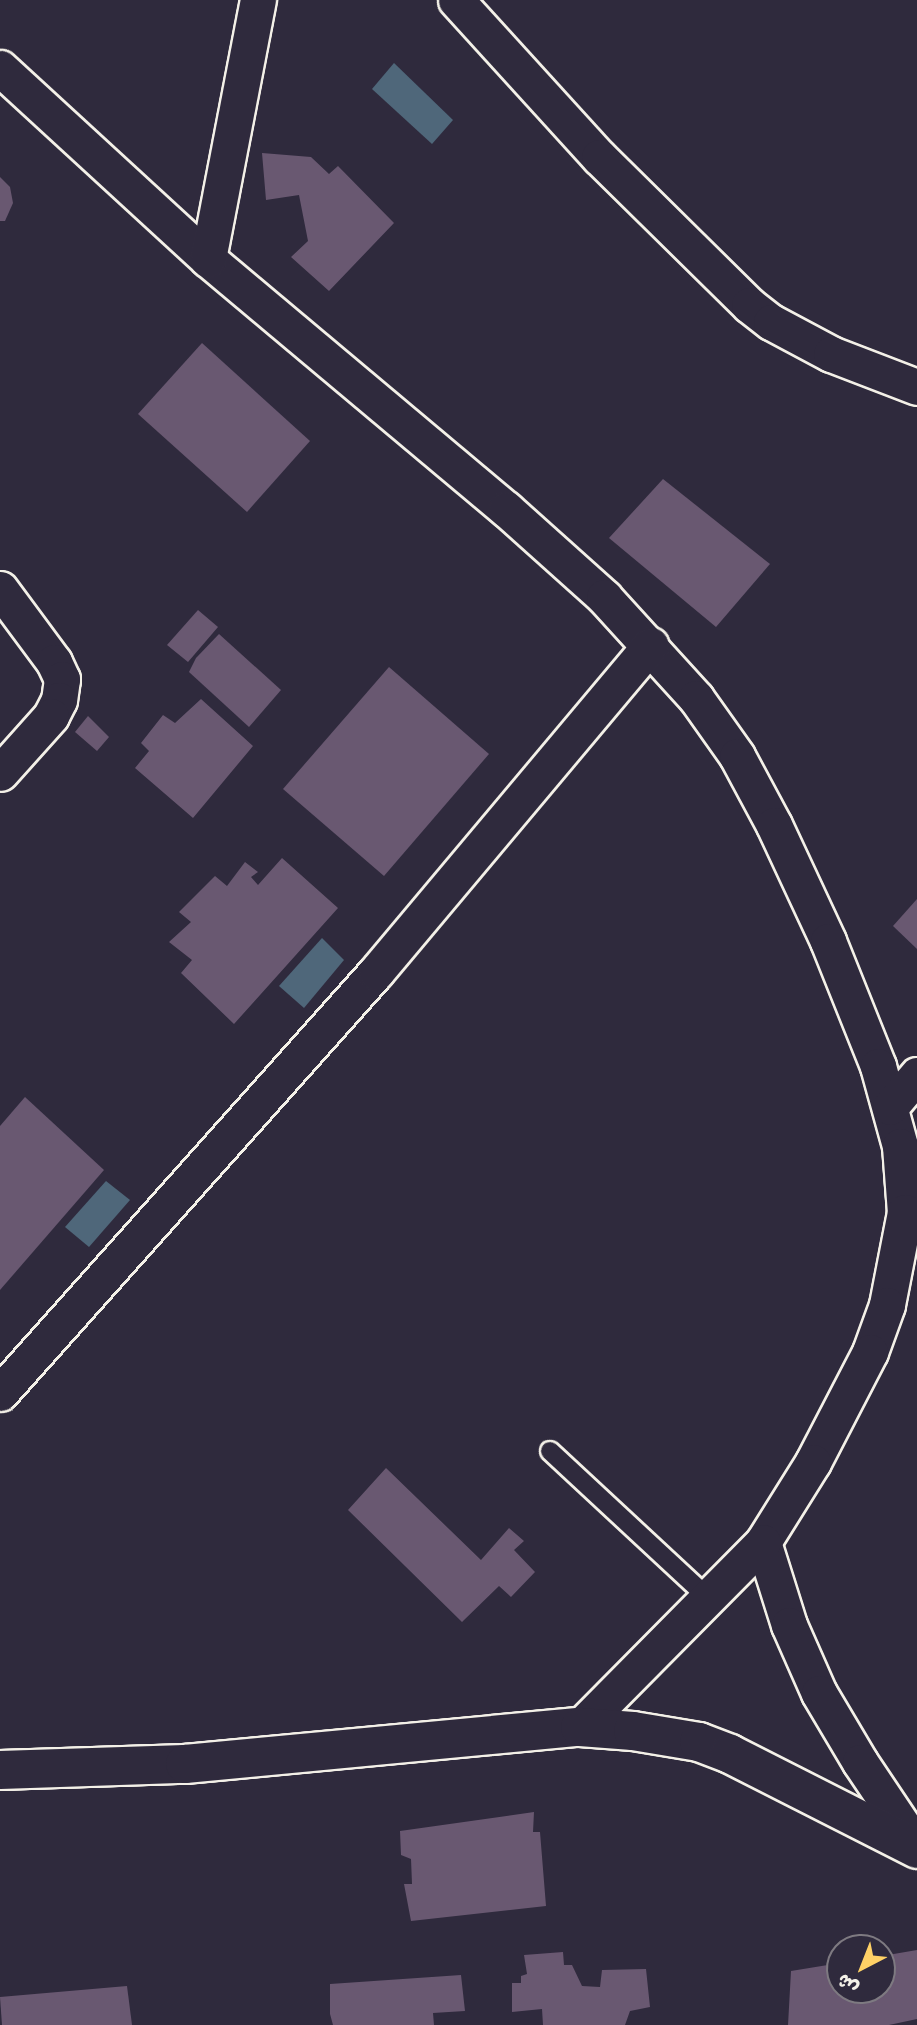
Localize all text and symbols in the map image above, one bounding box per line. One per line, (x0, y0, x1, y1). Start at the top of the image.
north arrow (826, 1934, 896, 2004)
text: ش (832, 1968, 863, 1999)

